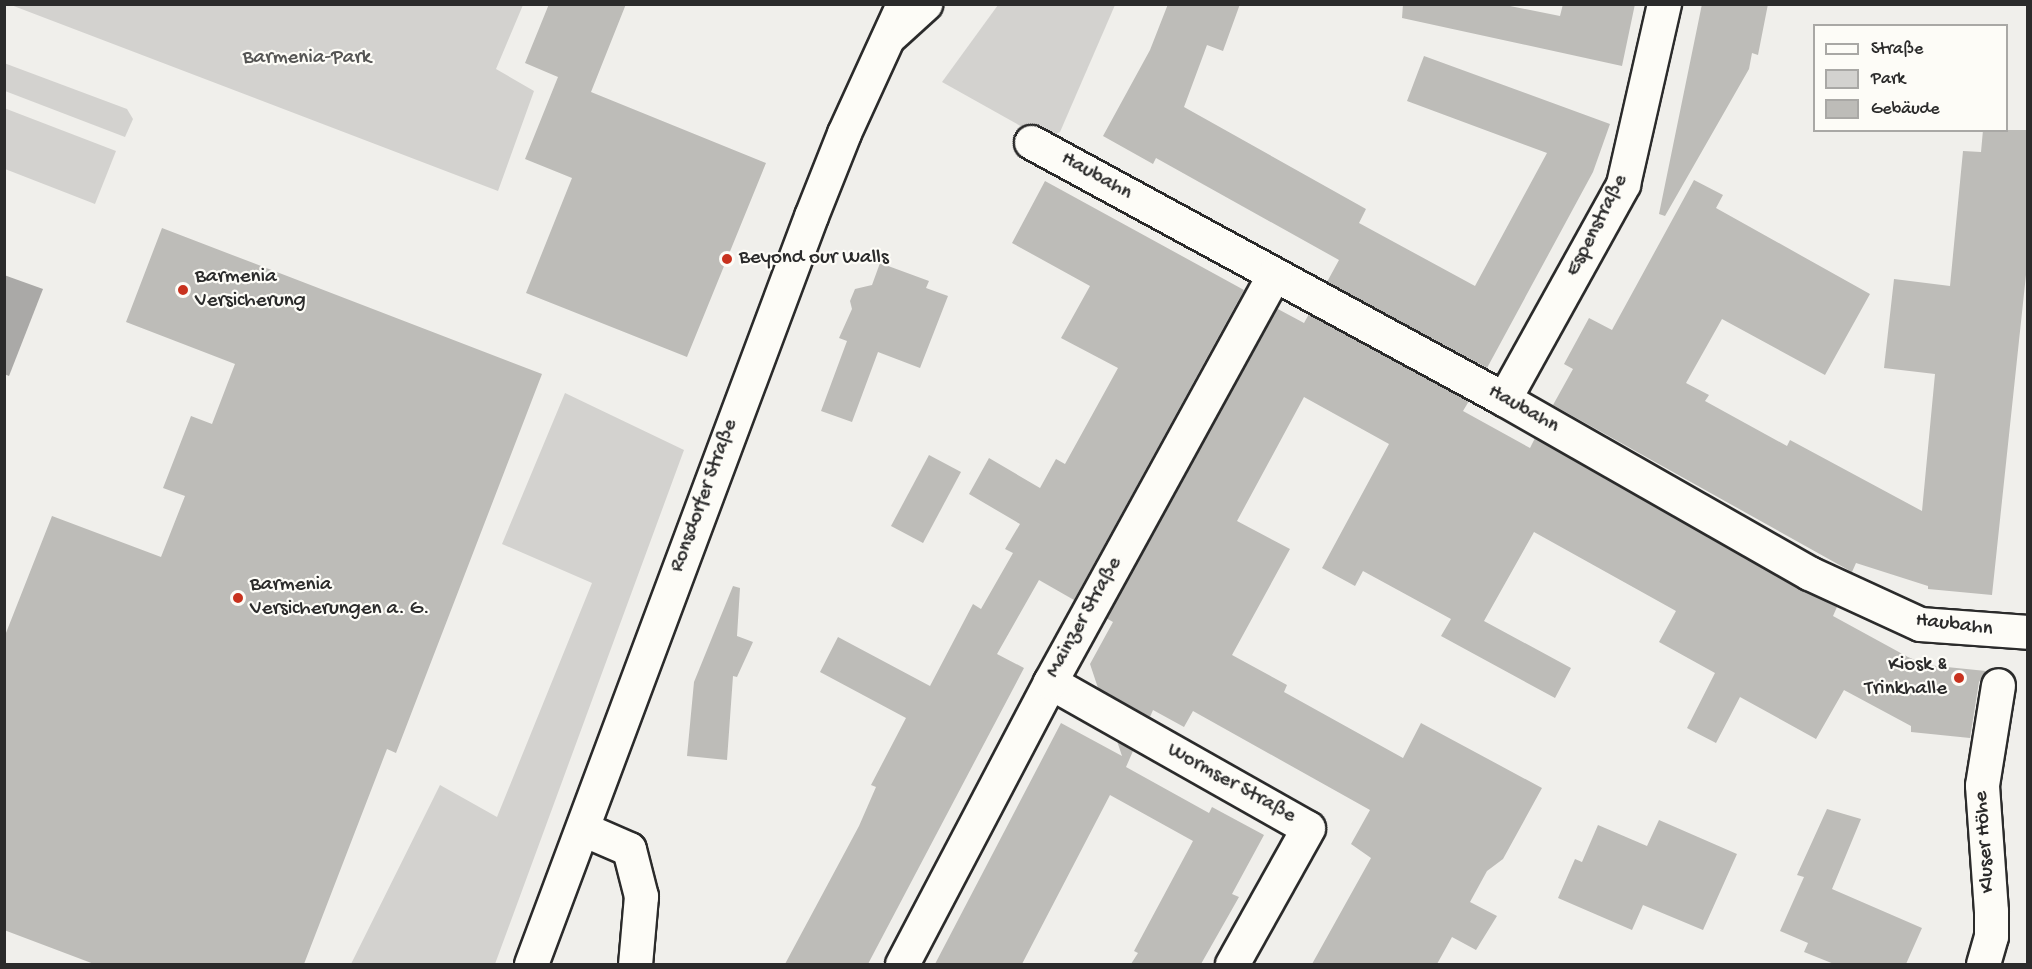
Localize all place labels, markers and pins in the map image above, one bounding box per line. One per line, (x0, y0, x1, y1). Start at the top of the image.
place label: Beyond our Walls (739, 246, 889, 272)
marker: Beyond our Walls (720, 252, 734, 266)
place label: Barmenia Versicherung (195, 265, 306, 315)
marker: Barmenia Versicherung (176, 283, 190, 297)
place label: Barmenia Versicherungen a. G. (250, 573, 430, 623)
marker: Barmenia Versicherungen a. G. (231, 591, 245, 605)
place label: Kiosk & Trinkhalle (1865, 653, 1947, 703)
marker: Kiosk & Trinkhalle (1952, 671, 1966, 685)

